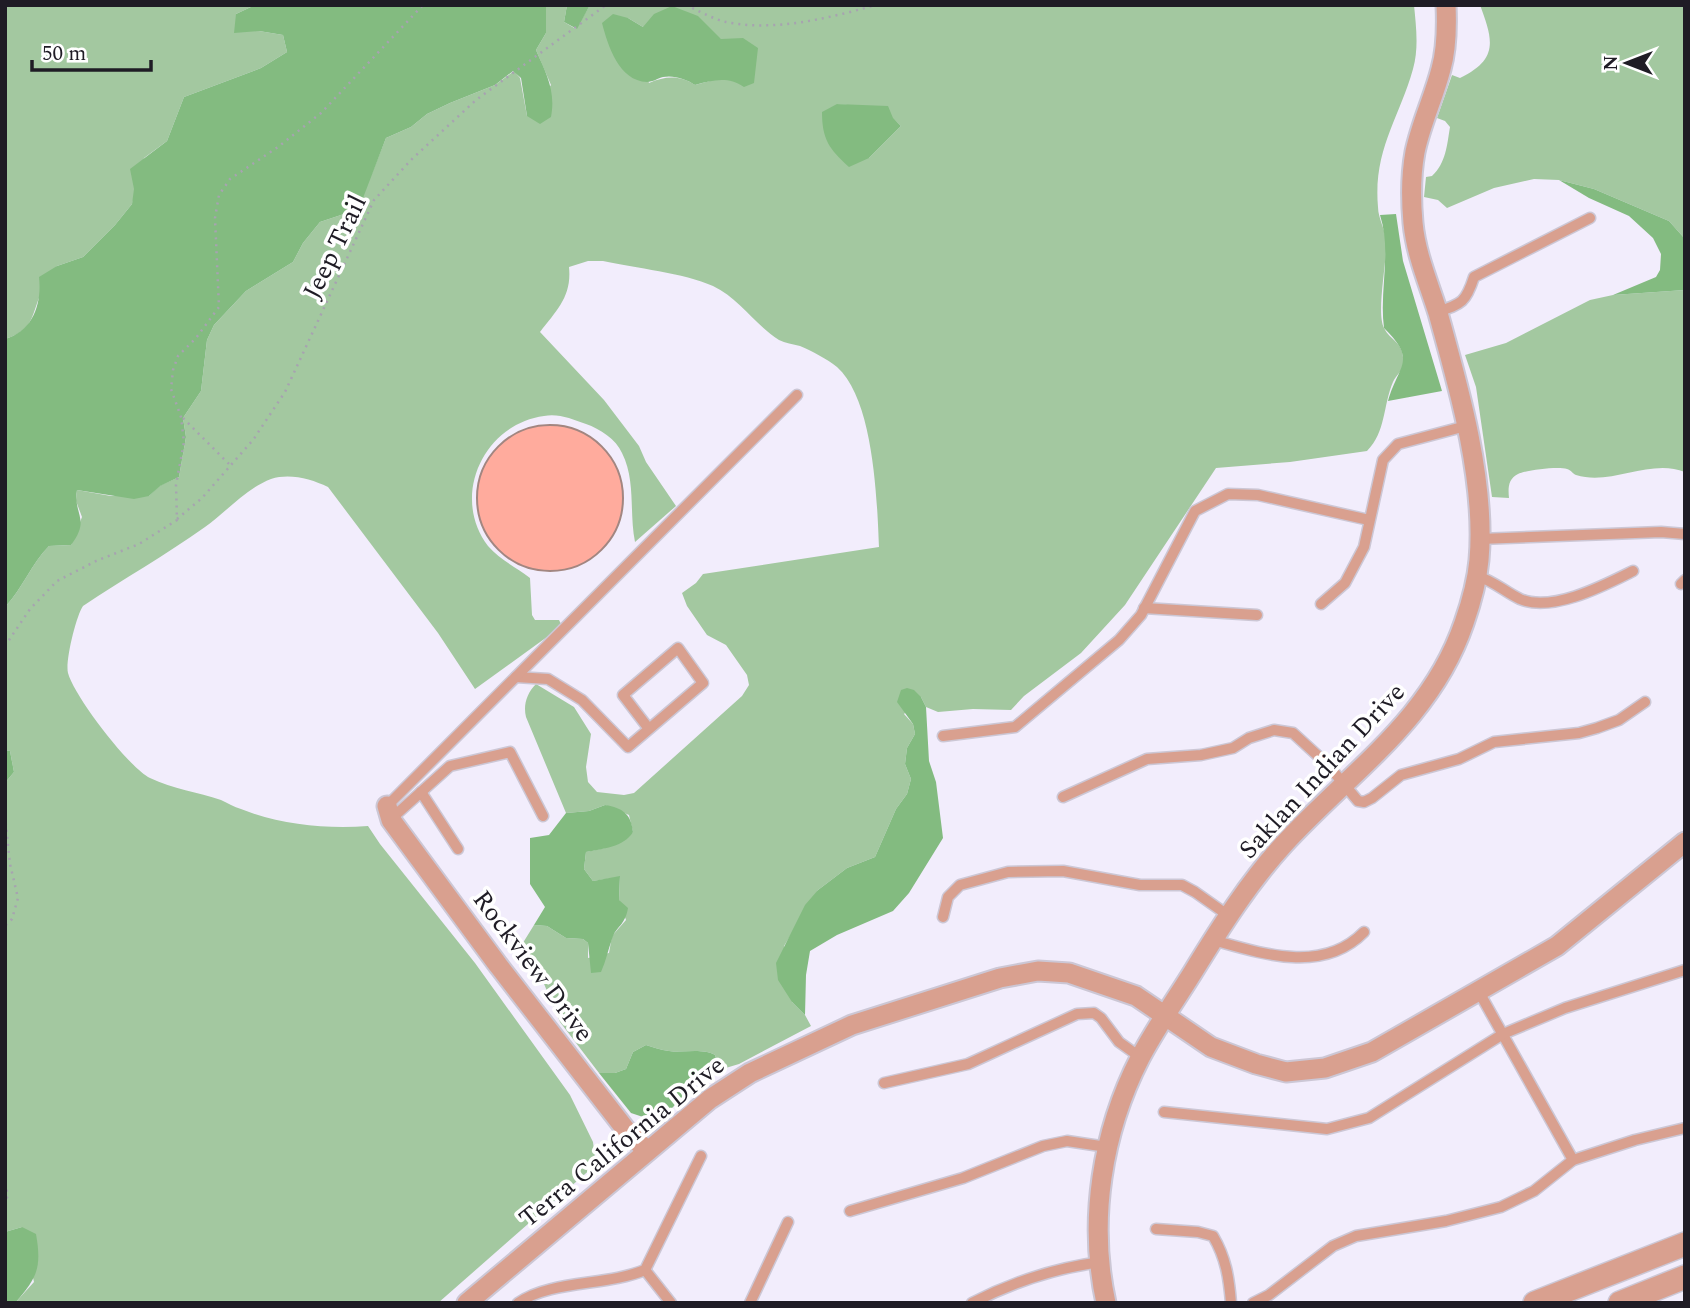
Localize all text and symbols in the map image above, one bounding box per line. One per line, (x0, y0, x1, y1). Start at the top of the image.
scale bar (32, 28, 150, 72)
north arrow (1592, 28, 1662, 98)
text: 50 m (42, 38, 86, 70)
text: N (1597, 55, 1626, 71)
street label: Jeep Trail (293, 188, 377, 306)
street label: Saklan Indian Drive (1229, 674, 1415, 868)
street label: Rockview Drive (462, 882, 604, 1050)
street label: Terra California Drive (510, 1046, 734, 1238)

